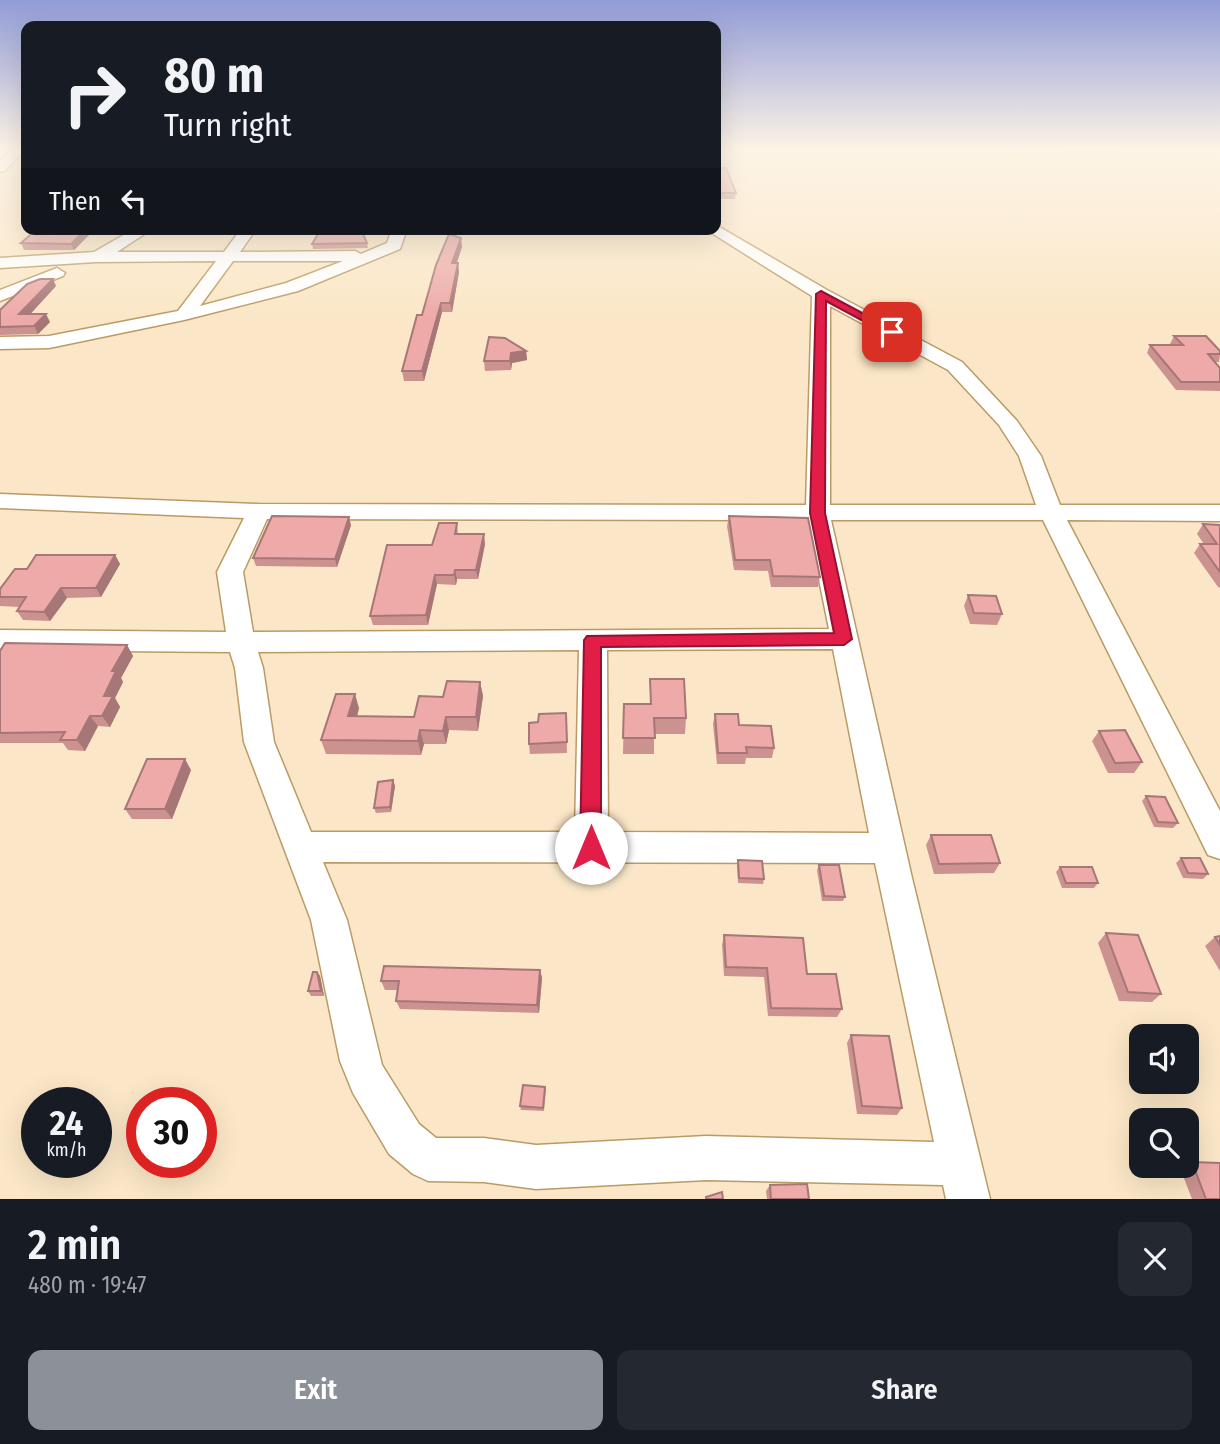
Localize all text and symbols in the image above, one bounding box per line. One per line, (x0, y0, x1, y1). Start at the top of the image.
text: 80 m (164, 46, 264, 105)
icon: right (49, 49, 140, 140)
text: Turn right (164, 106, 291, 144)
icon: left (115, 182, 153, 220)
text: Then (49, 186, 101, 217)
pin (862, 302, 922, 362)
icon: arrive (873, 313, 911, 351)
position arrow (554, 811, 628, 885)
map controls (1129, 1024, 1199, 1178)
button: sound (1129, 1024, 1199, 1094)
speed limit sign: 30 (126, 1087, 217, 1178)
text: 24 (50, 1102, 83, 1144)
button: search (1129, 1108, 1199, 1178)
text: km/h (46, 1139, 87, 1161)
text: 2 min (28, 1220, 121, 1270)
button: close (1118, 1222, 1192, 1296)
text: 480 m · 19:47 (28, 1271, 146, 1299)
button: Exit (28, 1350, 603, 1430)
button: Share (617, 1350, 1192, 1430)

